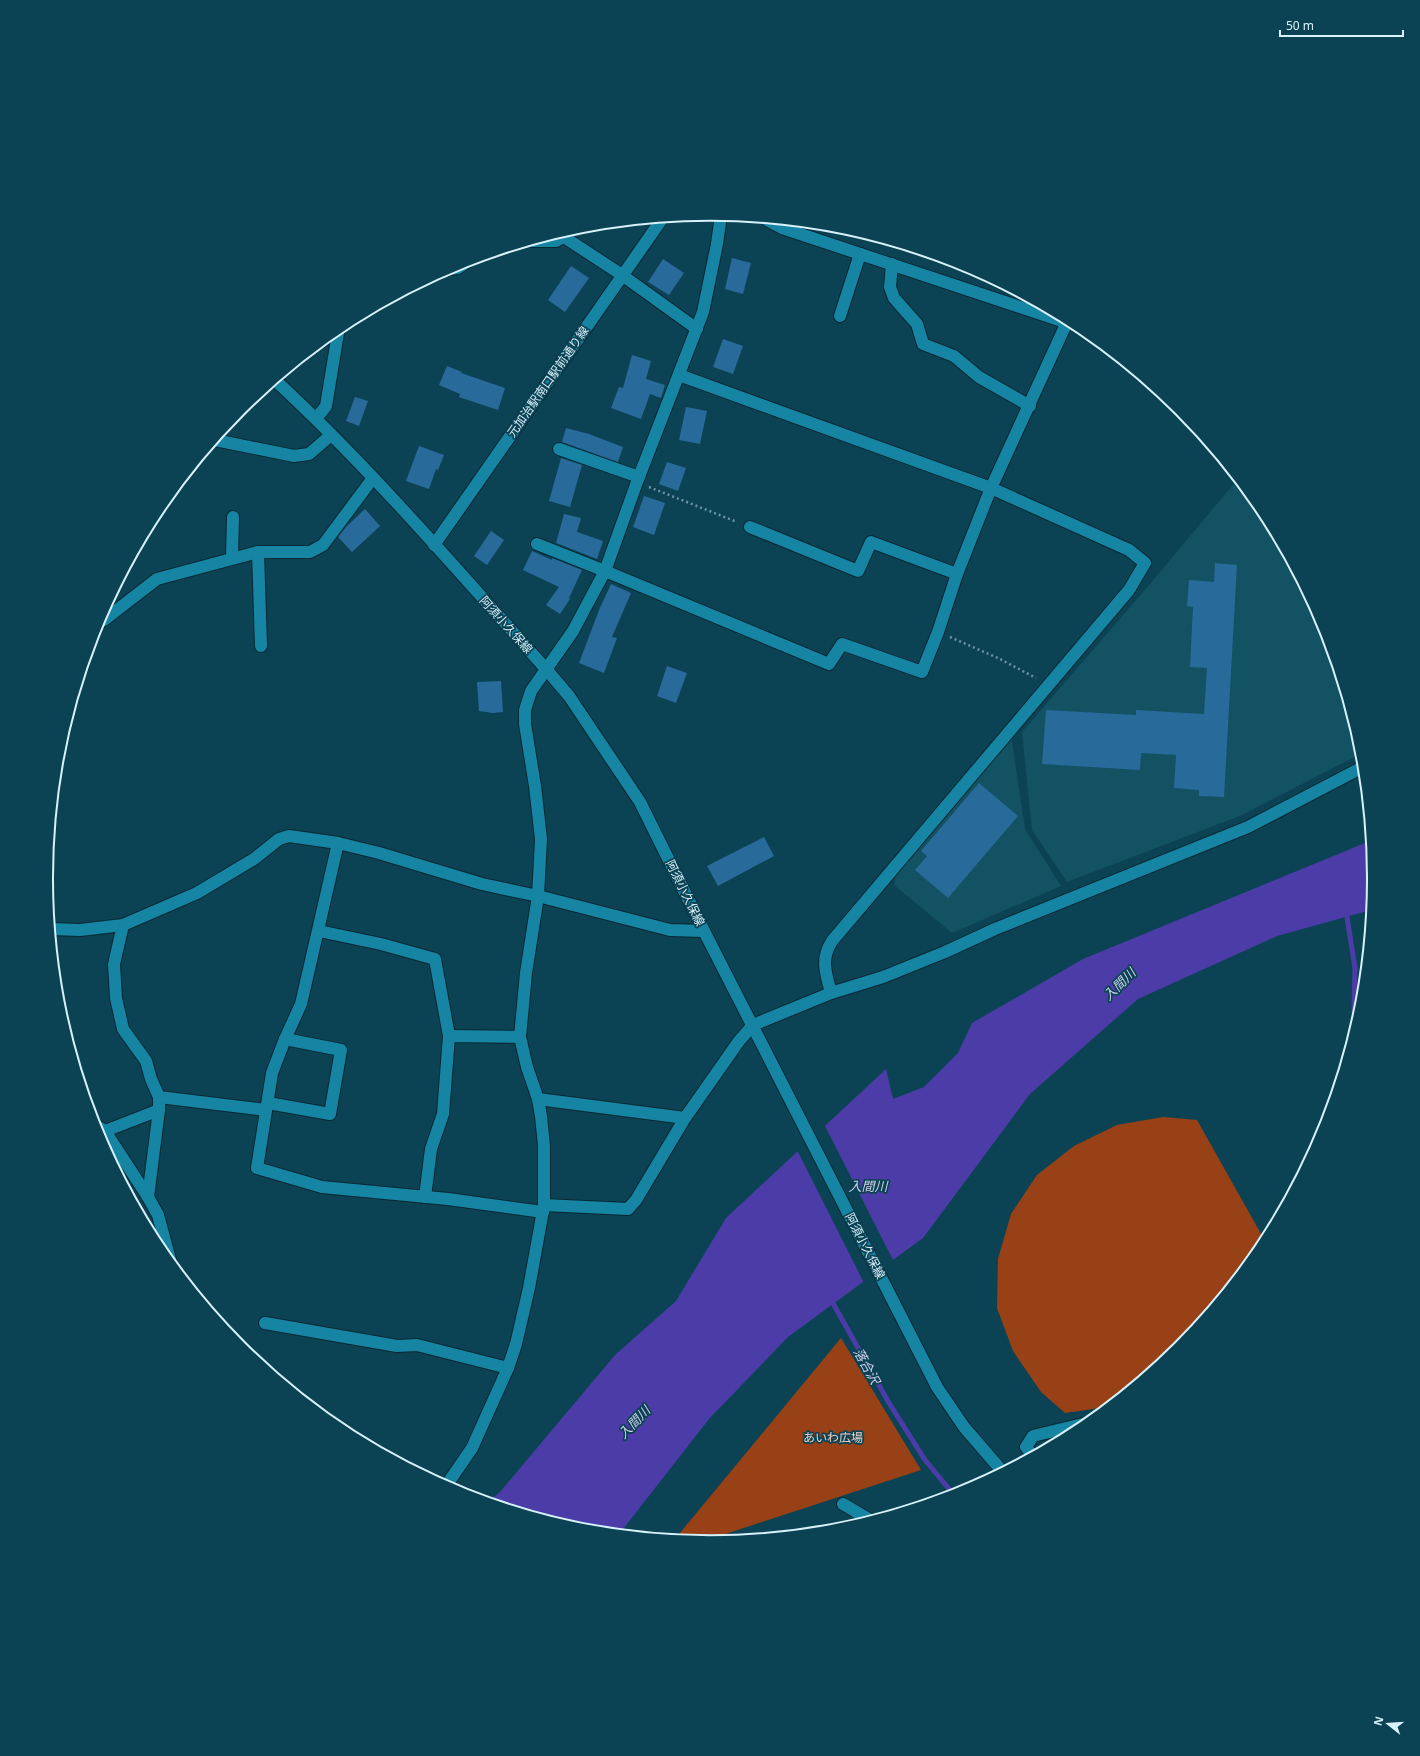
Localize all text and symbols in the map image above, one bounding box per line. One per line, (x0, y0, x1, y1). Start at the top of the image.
scale bar (1280, 12, 1403, 38)
text: 50 m (1286, 17, 1314, 34)
street label: 元加治駅南口駅前通り線 (503, 323, 592, 441)
street label: 阿須小久保線 (476, 592, 537, 657)
street label: 阿須小久保線 (662, 857, 709, 929)
water label: 入間川 (1099, 962, 1141, 1004)
water label: 入間川 (848, 1177, 889, 1195)
street label: 阿須小久保線 (842, 1210, 889, 1282)
water label: 落合沢 (850, 1345, 885, 1389)
water label: 入間川 (614, 1400, 655, 1442)
park label: あいわ広場 (803, 1429, 863, 1446)
north arrow (1368, 1704, 1408, 1744)
text: N (1369, 1714, 1386, 1727)

